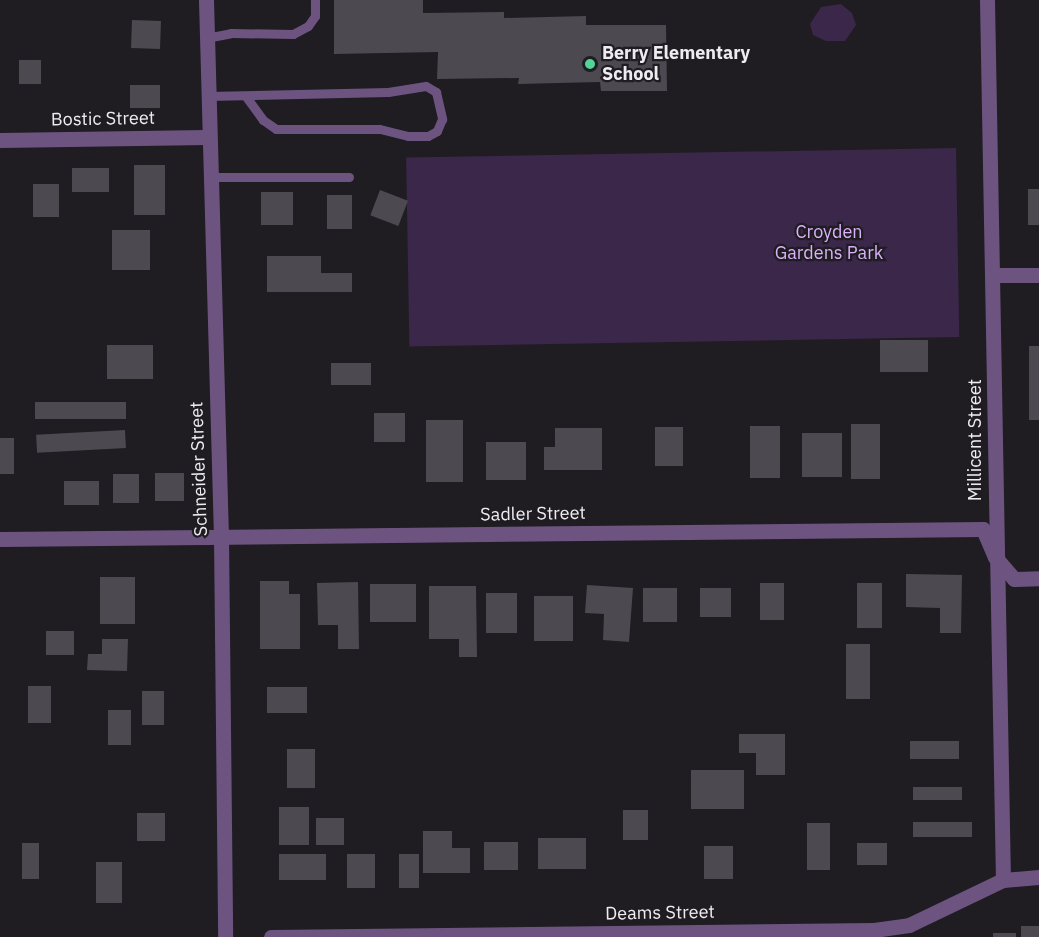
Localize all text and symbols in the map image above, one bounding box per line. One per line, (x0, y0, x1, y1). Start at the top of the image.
place label: Berry Elementary School (602, 43, 750, 86)
marker: Berry Elementary School (583, 57, 597, 71)
street label: Bostic Street (51, 107, 155, 131)
park label: Croyden Gardens Park (775, 222, 883, 264)
street label: Millicent Street (964, 379, 986, 501)
street label: Schneider Street (186, 401, 212, 537)
street label: Sadler Street (480, 502, 586, 526)
street label: Deams Street (605, 901, 715, 925)

